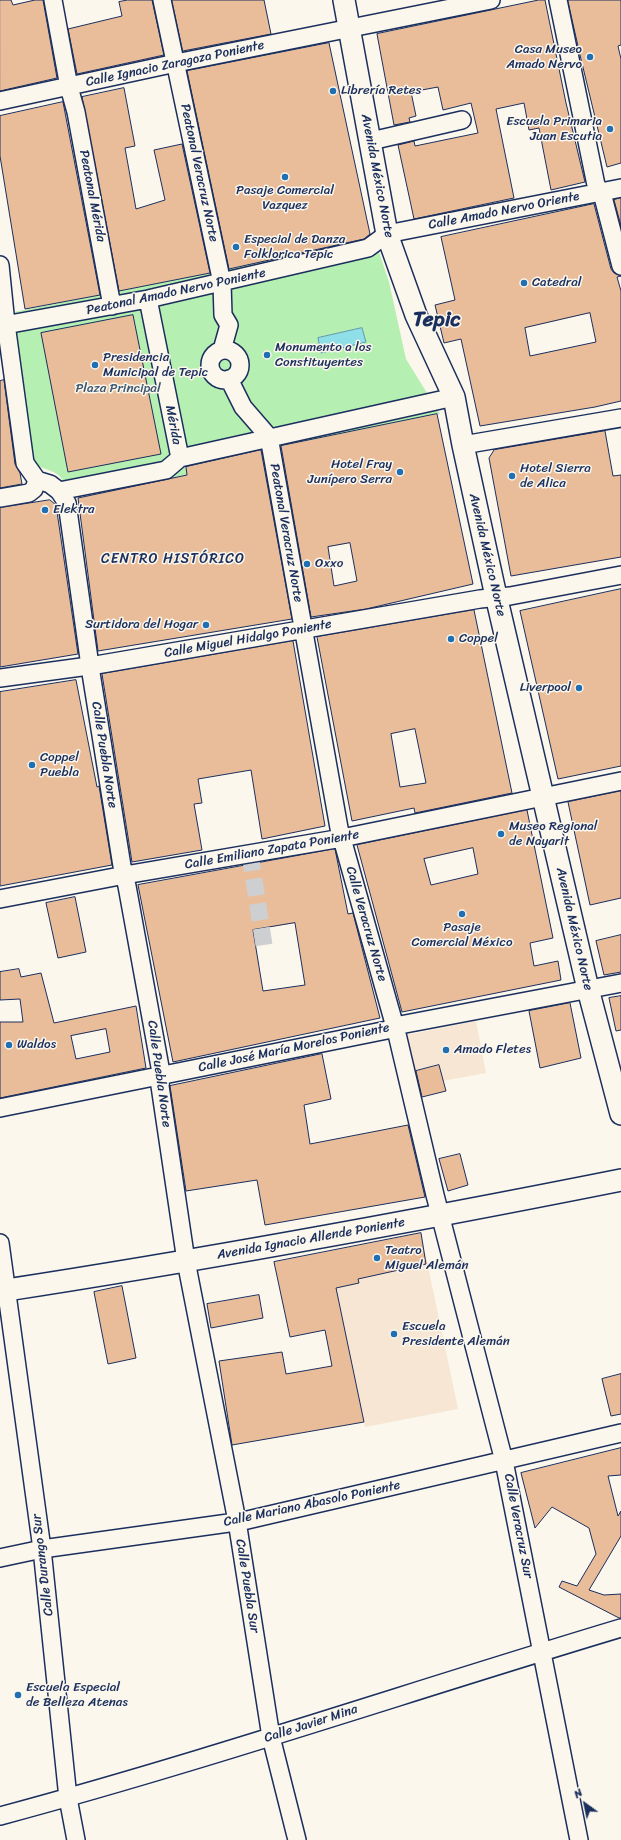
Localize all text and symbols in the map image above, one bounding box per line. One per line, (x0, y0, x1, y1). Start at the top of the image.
street label: Calle Ignacio Zaragoza Poniente (84, 37, 266, 91)
place label: Casa Museo Amado Nervo (506, 42, 582, 73)
marker: Casa Museo Amado Nervo (585, 52, 595, 62)
place label: Librería Retes (341, 83, 421, 99)
marker: Librería Retes (328, 86, 338, 96)
street label: Peatonal Veracruz Norte (177, 103, 221, 243)
street label: Avenida México Norte (357, 113, 397, 239)
place label: Escuela Primaria Juan Escutia (506, 114, 602, 145)
marker: Escuela Primaria Juan Escutia (605, 124, 615, 134)
street label: Peatonal Mérida (75, 149, 109, 243)
marker: Pasaje Comercial Vazquez (280, 172, 290, 182)
place label: Pasaje Comercial Vazquez (236, 183, 334, 214)
street label: Calle Amado Nervo Oriente (427, 189, 581, 233)
place label: Especial de Danza Folklorica Tepic (244, 232, 345, 263)
marker: Especial de Danza Folklorica Tepic (231, 242, 241, 252)
street label: Peatonal Amado Nervo Poniente (85, 265, 267, 319)
place label: Catedral (532, 275, 581, 291)
marker: Catedral (519, 278, 529, 288)
district label: Tepic (413, 308, 461, 334)
place label: Monumento a los Constituyentes (275, 340, 371, 371)
place label: Presidencia Municipal de Tepic (103, 350, 208, 381)
marker: Monumento a los Constituyentes (262, 350, 272, 360)
marker: Presidencia Municipal de Tepic (90, 360, 100, 370)
park label: Plaza Principal (75, 381, 161, 397)
street label: Mérida (162, 404, 184, 446)
place label: Hotel Fray Junípero Serra (308, 457, 392, 488)
place label: Hotel Sierra de Alica (520, 461, 591, 492)
street label: Peatonal Veracruz Norte (266, 462, 306, 604)
marker: Hotel Fray Junípero Serra (395, 467, 405, 477)
marker: Hotel Sierra de Alica (507, 471, 517, 481)
street label: Avenida México Norte (465, 492, 509, 618)
place label: Elektra (53, 502, 95, 518)
marker: Elektra (40, 505, 50, 515)
district label: CENTRO HISTÓRICO (102, 551, 244, 567)
place label: Oxxo (315, 556, 343, 572)
marker: Oxxo (302, 559, 312, 569)
place label: Surtidora del Hogar (85, 617, 198, 633)
street label: Calle Miguel Hidalgo Poniente (163, 617, 333, 661)
marker: Surtidora del Hogar (201, 620, 211, 630)
place label: Coppel (459, 631, 498, 647)
marker: Coppel (446, 634, 456, 644)
place label: Liverpool (520, 680, 571, 696)
marker: Liverpool (574, 683, 584, 693)
street label: Calle Puebla Norte (88, 701, 120, 809)
place label: Coppel Puebla (40, 750, 79, 781)
marker: Coppel Puebla (27, 760, 37, 770)
place label: Museo Regional de Nayarit (509, 819, 597, 850)
street label: Calle Emiliano Zapata Poniente (184, 827, 360, 873)
marker: Museo Regional de Nayarit (496, 829, 506, 839)
street label: Calle Veracruz Norte (342, 865, 390, 983)
street label: Avenida México Norte (552, 866, 596, 992)
marker: Pasaje Comercial México (457, 909, 467, 919)
place label: Pasaje Comercial México (411, 920, 513, 951)
street label: Calle Puebla Norte (144, 1020, 174, 1128)
street label: Calle José María Morelos Poniente (197, 1020, 391, 1076)
place label: Waldos (17, 1037, 56, 1053)
marker: Waldos (4, 1040, 14, 1050)
place label: Amado Fletes (454, 1042, 531, 1058)
marker: Amado Fletes (441, 1045, 451, 1055)
street label: Avenida Ignacio Allende Poniente (216, 1215, 406, 1263)
place label: Teatro Miguel Alemán (385, 1243, 469, 1274)
marker: Teatro Miguel Alemán (372, 1253, 382, 1263)
place label: Escuela Presidente Alemán (402, 1319, 510, 1350)
marker: Escuela Presidente Alemán (389, 1329, 399, 1339)
street label: Calle Veracruz Sur (500, 1472, 536, 1580)
street label: Calle Mariano Abasolo Poniente (222, 1478, 402, 1530)
street label: Calle Durango Sur (29, 1513, 57, 1617)
street label: Calle Puebla Sur (232, 1538, 262, 1634)
place label: Escuela Especial de Belleza Atenas (26, 1680, 128, 1711)
marker: Escuela Especial de Belleza Atenas (13, 1690, 23, 1700)
street label: Calle Javier Mina (262, 1702, 360, 1746)
text: N (570, 1783, 587, 1804)
north arrow (565, 1784, 605, 1824)

